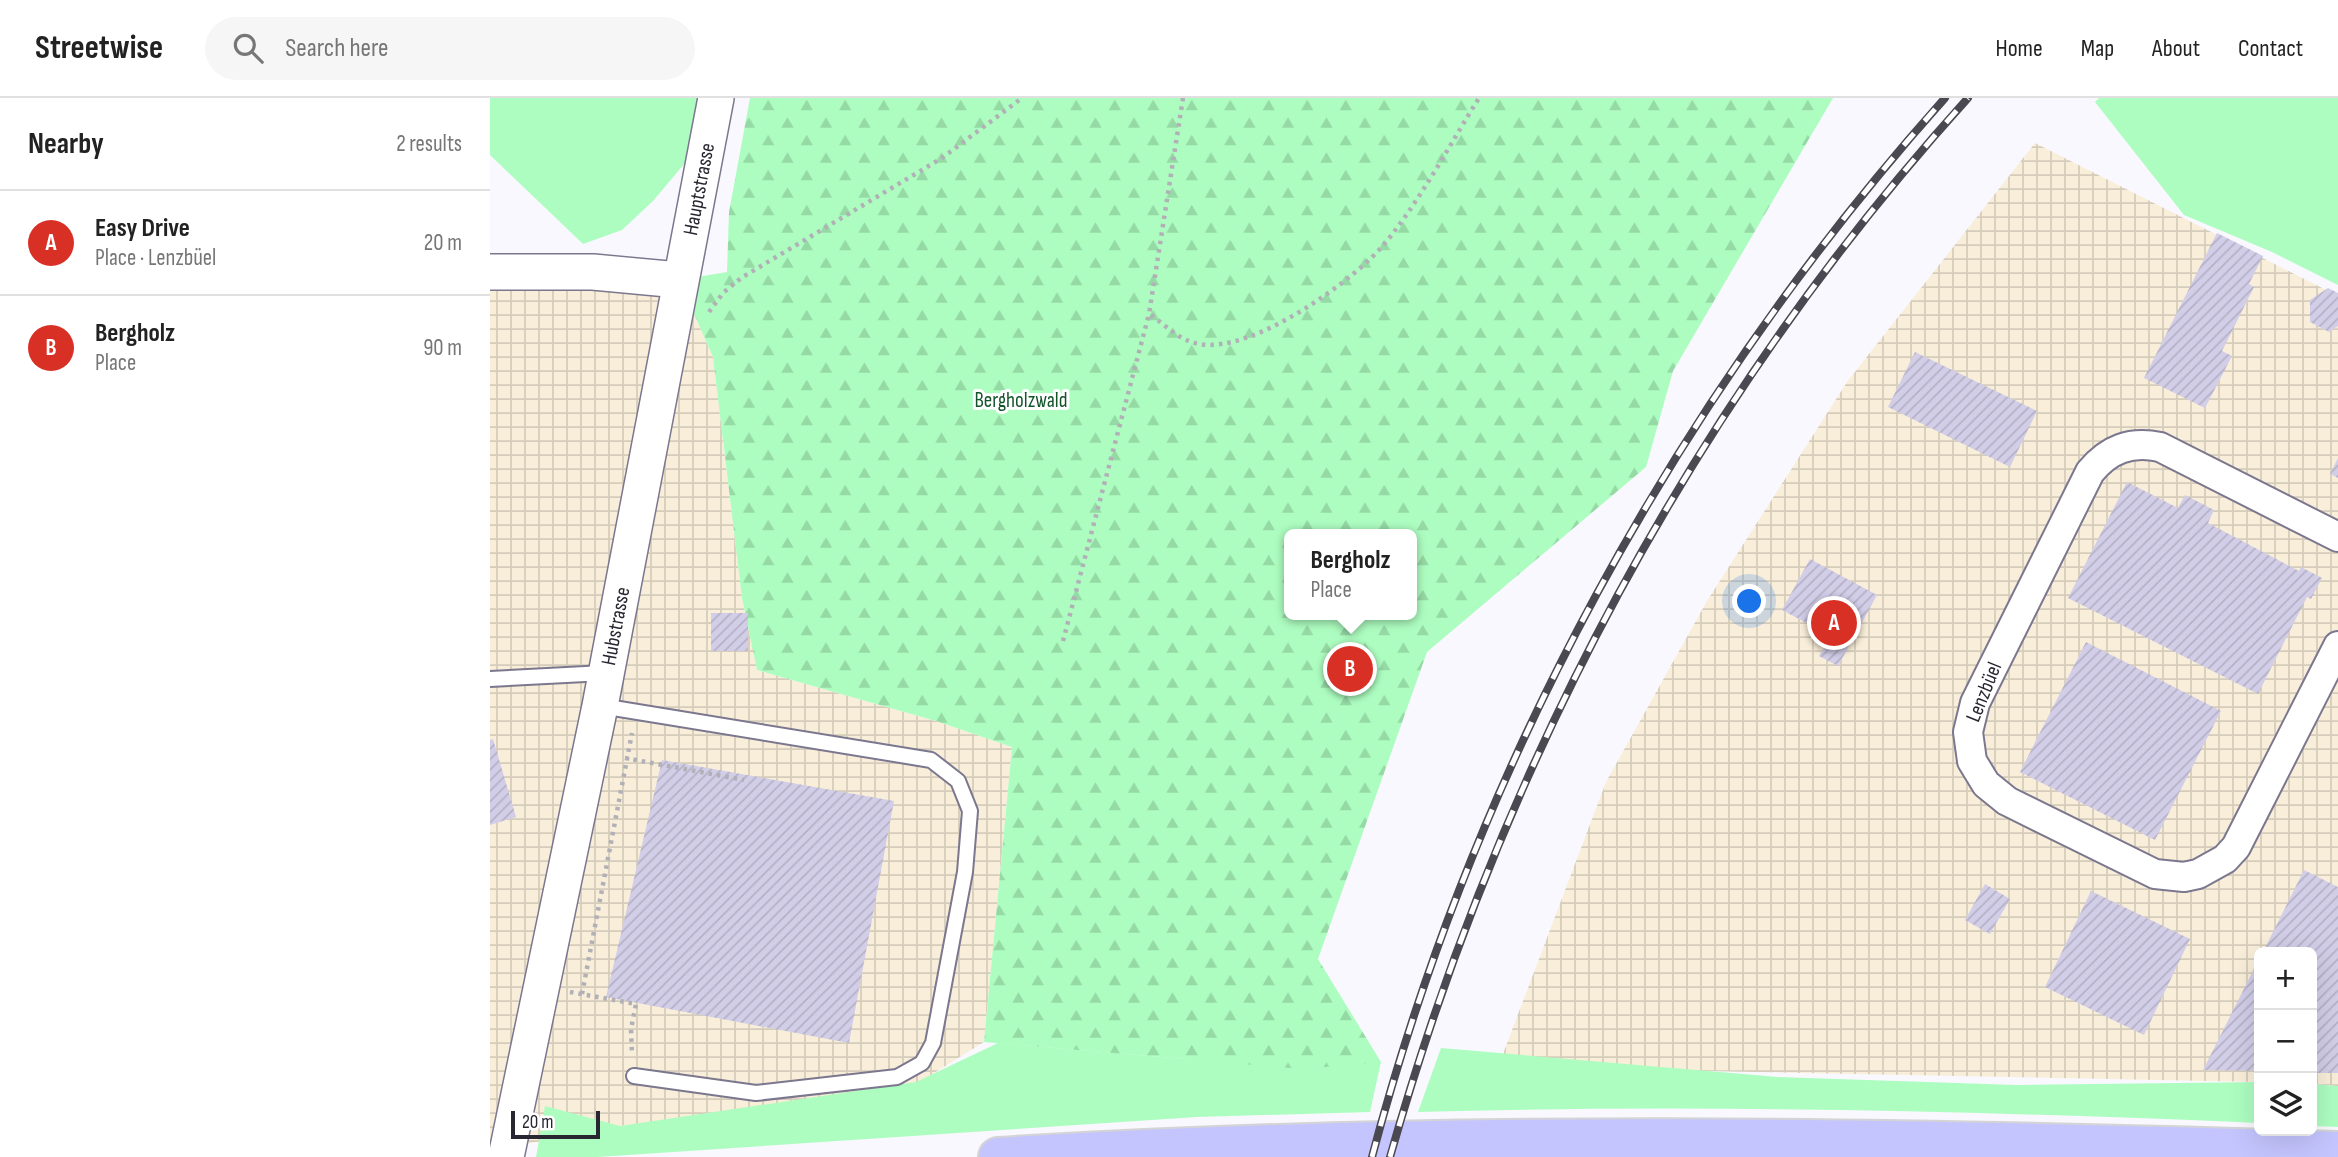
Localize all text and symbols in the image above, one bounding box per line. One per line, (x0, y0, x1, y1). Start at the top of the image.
search box (205, 17, 695, 80)
text: Streetwise (35, 28, 163, 68)
icon: search (229, 29, 267, 67)
text: Search here (285, 33, 389, 64)
text: Home (1995, 34, 2043, 63)
text: Map (2081, 34, 2114, 63)
text: About (2152, 34, 2200, 63)
text: Contact (2238, 34, 2303, 63)
text: Nearby (28, 126, 104, 162)
text: 2 results (396, 130, 462, 158)
street label: Hauptstrasse (678, 141, 720, 237)
text: Easy Drive (95, 213, 190, 244)
text: A (46, 229, 56, 257)
text: 20 m (424, 229, 462, 257)
text: Place · Lenzbüel (95, 244, 216, 272)
text: Bergholz (95, 318, 175, 349)
text: B (46, 334, 56, 362)
text: 90 m (423, 334, 462, 362)
text: Place (95, 349, 136, 377)
park label: Bergholzwald (974, 388, 1068, 413)
popup (1284, 529, 1417, 620)
text: Bergholz (1310, 545, 1391, 576)
text: Place (1310, 576, 1352, 604)
your location (1732, 584, 1766, 618)
street label: Hubstrasse (596, 585, 635, 667)
pin: A (1811, 597, 1857, 649)
pin: B (1327, 643, 1373, 695)
street label: Lenzbüel (1961, 658, 2007, 726)
map controls (2254, 947, 2317, 1136)
button: + (2254, 947, 2317, 1010)
button: − (2254, 1010, 2317, 1073)
button: layers (2254, 1073, 2317, 1136)
scale bar (511, 1108, 600, 1140)
text: 20 m (522, 1111, 554, 1134)

